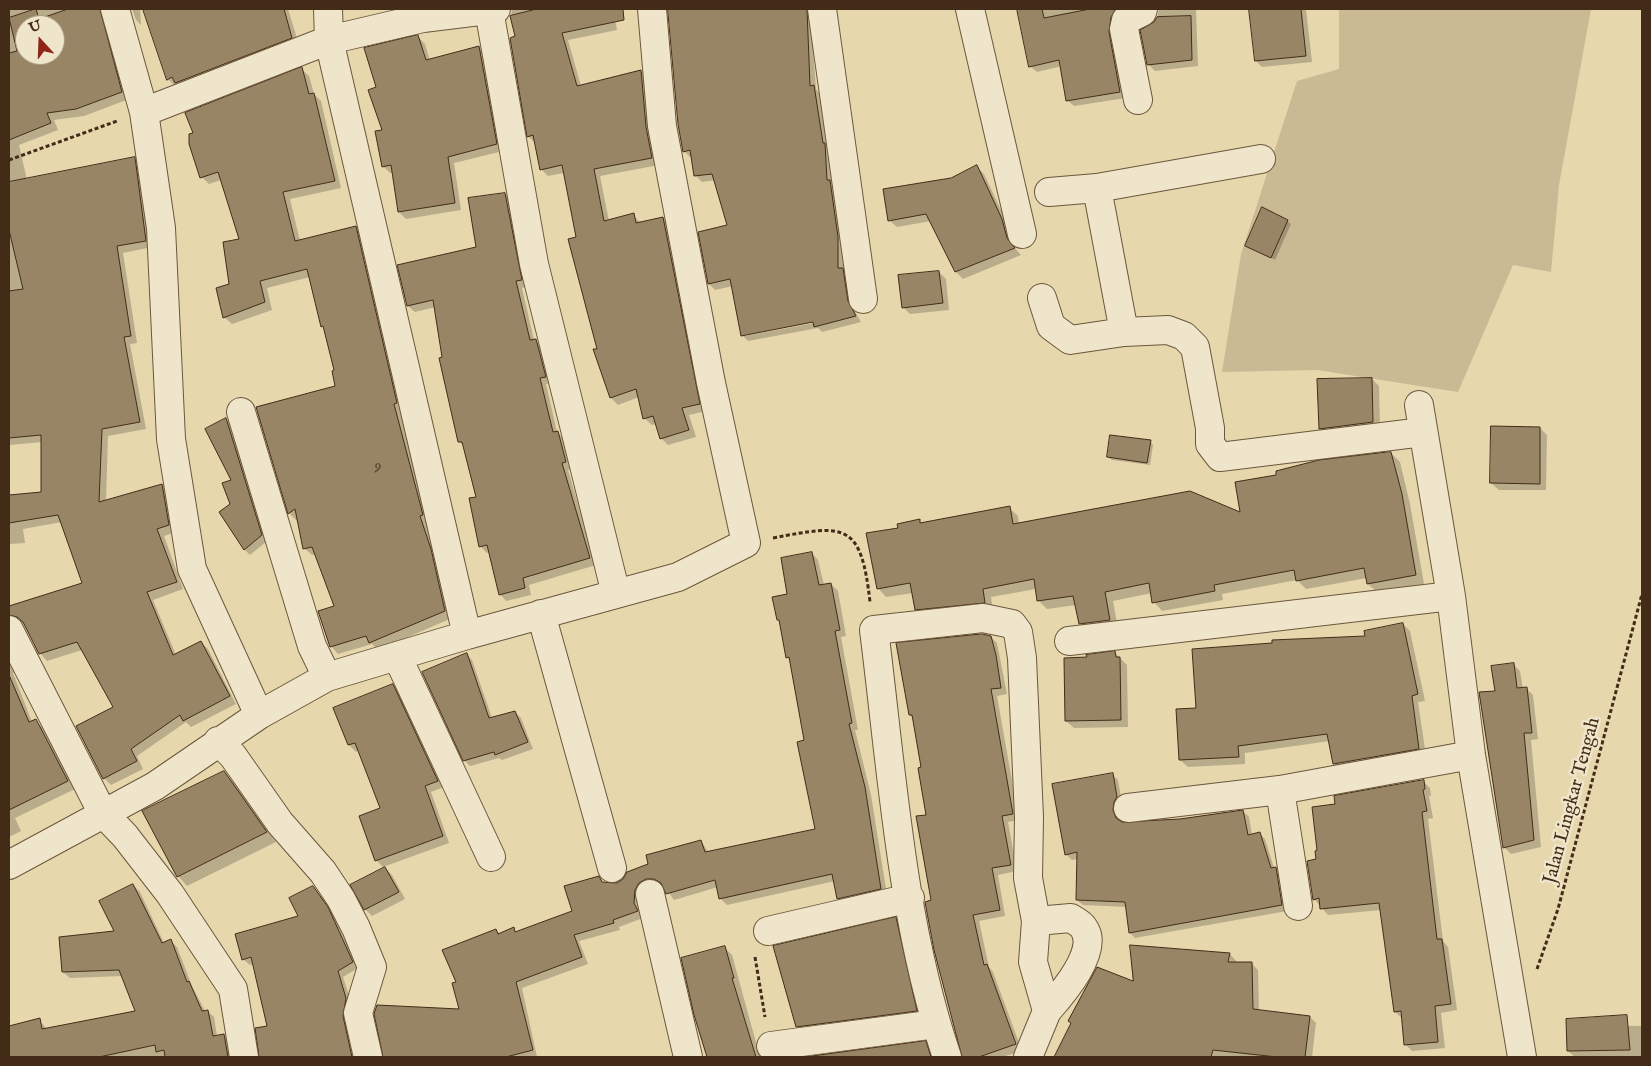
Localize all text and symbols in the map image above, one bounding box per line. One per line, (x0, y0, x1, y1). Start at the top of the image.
north arrow (15, 15, 65, 65)
text: U (27, 16, 44, 37)
house number: 9 (375, 458, 381, 478)
street label: Jalan Lingkar Tengah (1540, 715, 1606, 887)

